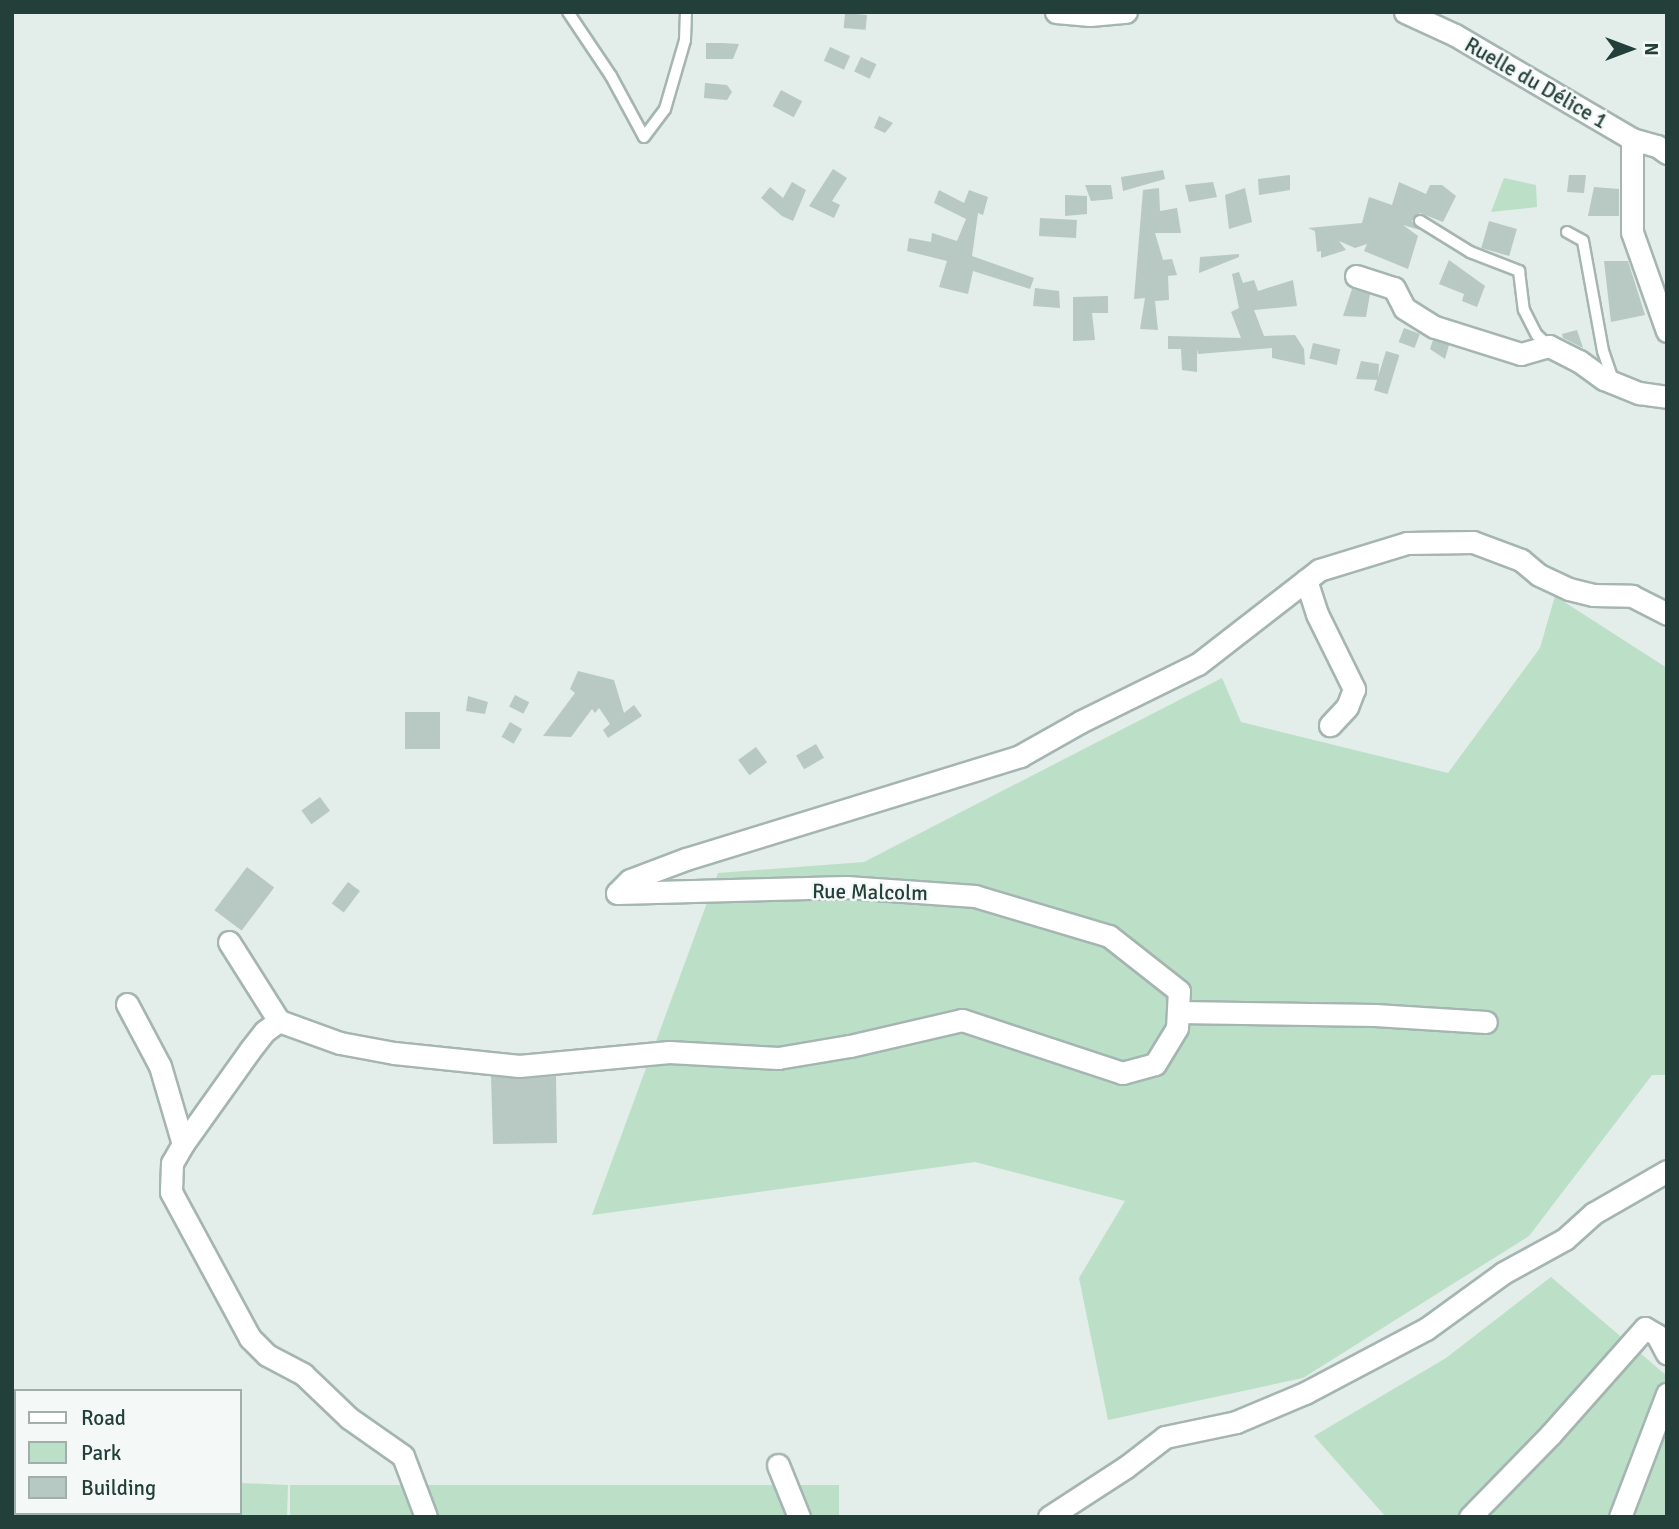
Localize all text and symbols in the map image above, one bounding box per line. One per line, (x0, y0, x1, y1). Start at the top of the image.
north arrow (1595, 14, 1665, 84)
street label: Ruelle du Délice 1 (1460, 32, 1612, 134)
text: N (1639, 42, 1663, 56)
street label: Rue Malcolm (812, 878, 928, 906)
legend (14, 1389, 242, 1515)
text: Road (81, 1405, 126, 1431)
text: Park (81, 1440, 121, 1466)
text: Building (81, 1475, 156, 1501)

